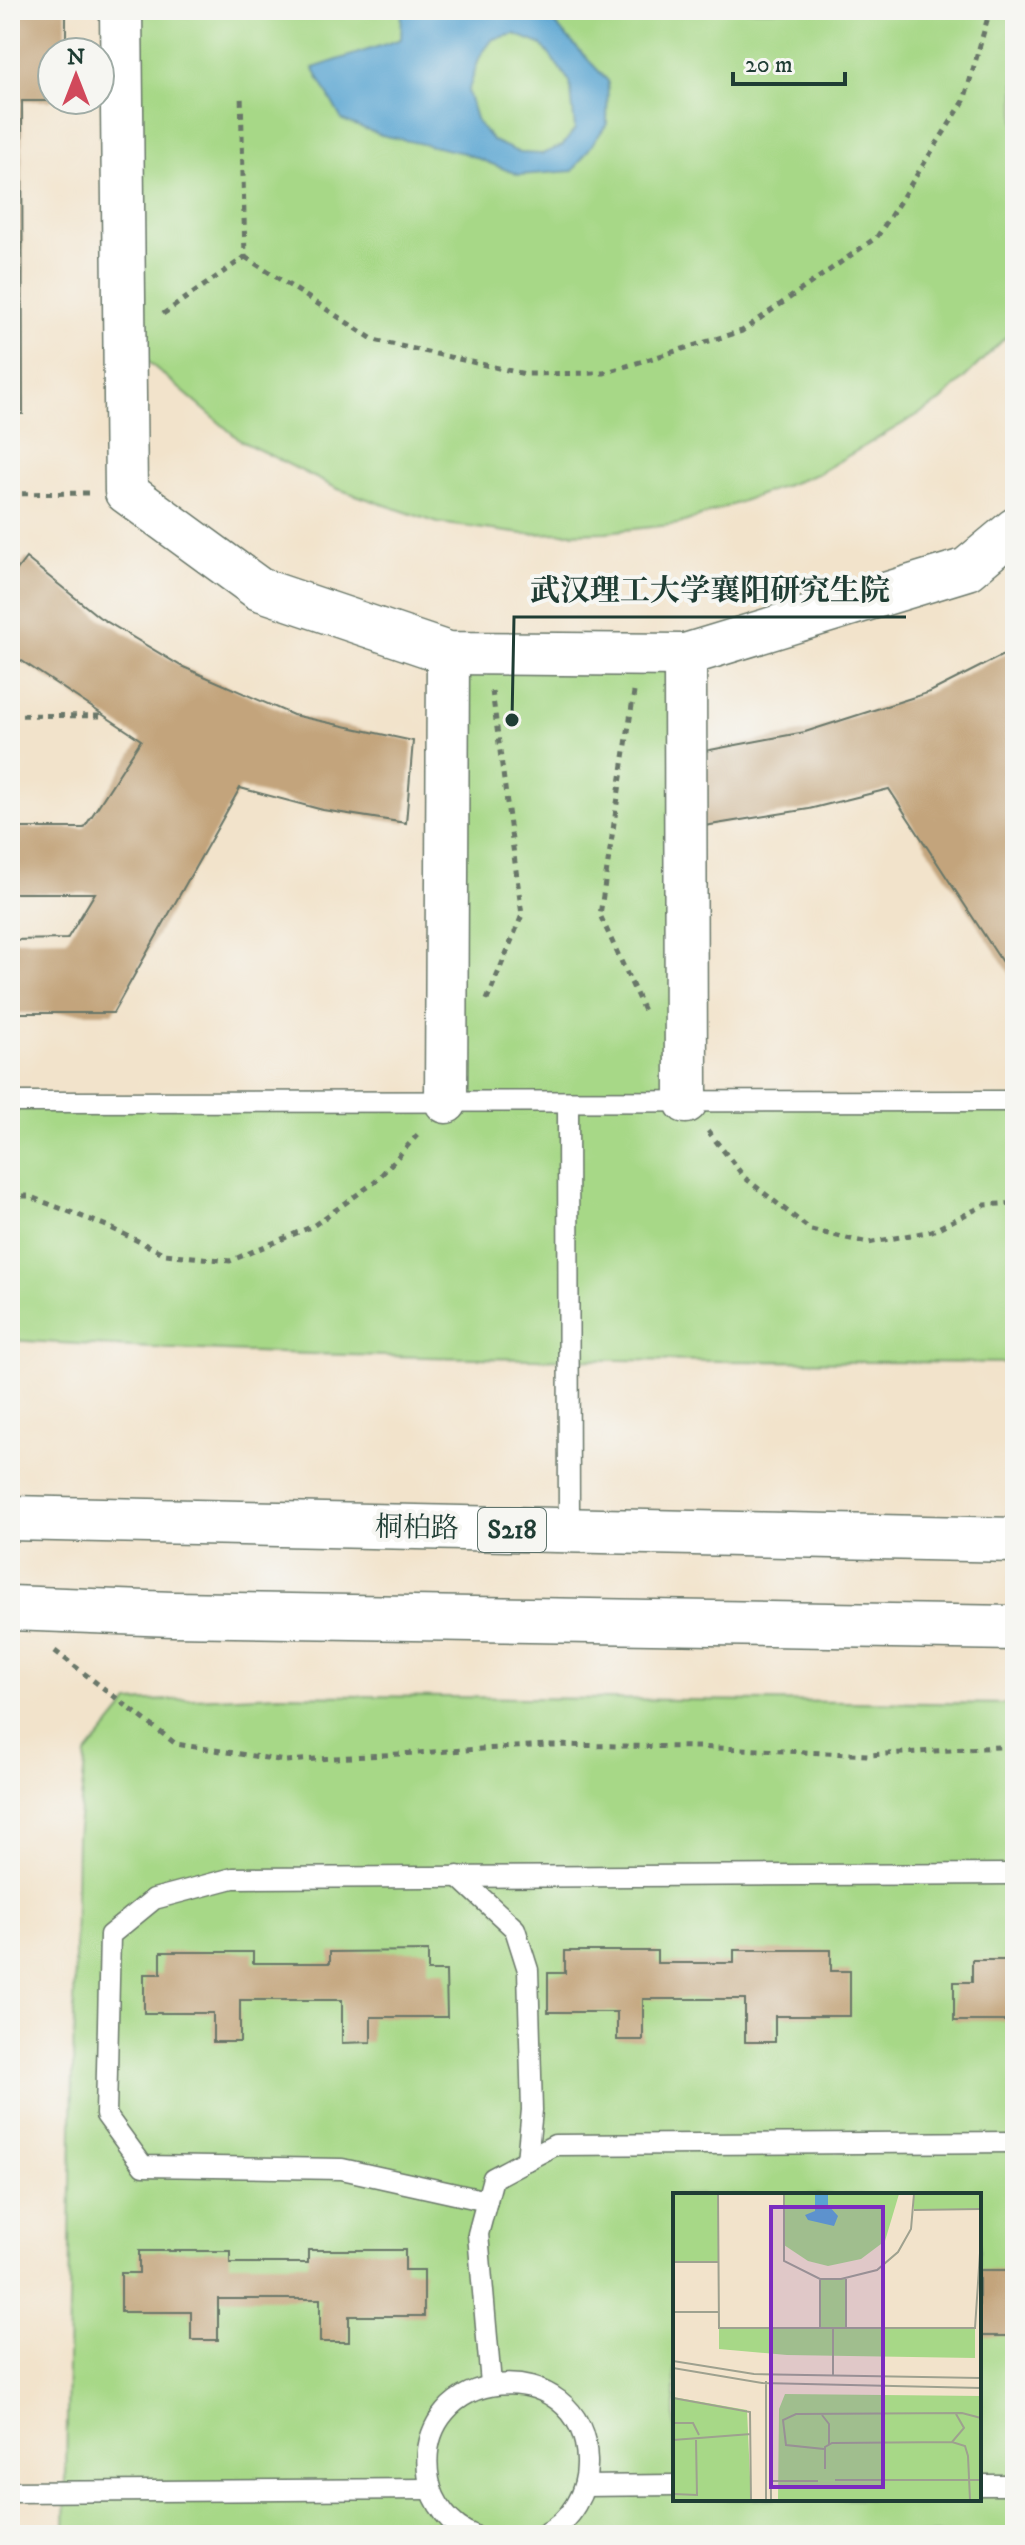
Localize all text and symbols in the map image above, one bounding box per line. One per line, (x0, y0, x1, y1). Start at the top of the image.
north arrow (36, 36, 116, 116)
scale bar (733, 36, 845, 86)
text: N (67, 44, 85, 71)
text: 20 m (745, 50, 793, 80)
callout: 武汉理工大学襄阳研究生院 (514, 563, 906, 617)
text: 武汉理工大学襄阳研究生院 (530, 573, 890, 610)
road number: S218 (478, 1508, 546, 1552)
street label: 桐柏路 (375, 1510, 459, 1546)
inset map (673, 2193, 981, 2501)

